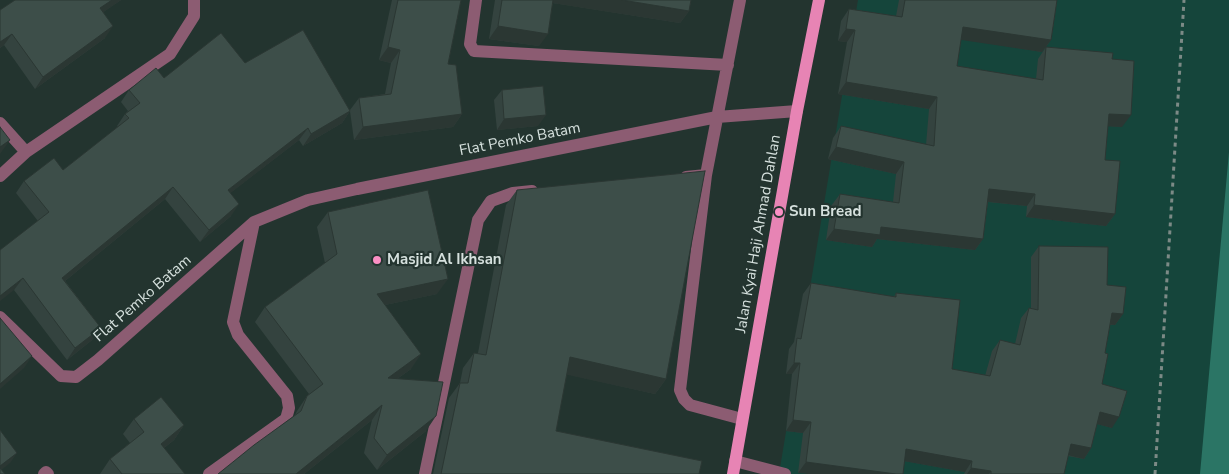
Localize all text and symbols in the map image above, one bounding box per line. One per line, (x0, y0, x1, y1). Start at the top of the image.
street label: Flat Pemko Batam (458, 119, 582, 161)
street label: Jalan Kyai Haji Ahmad Dahlan (733, 133, 785, 335)
place label: Sun Bread (789, 203, 861, 221)
marker: Sun Bread (773, 206, 785, 218)
place label: Masjid Al Ikhsan (387, 251, 502, 269)
street label: Flat Pemko Batam (91, 252, 195, 346)
marker: Masjid Al Ikhsan (371, 254, 383, 266)

